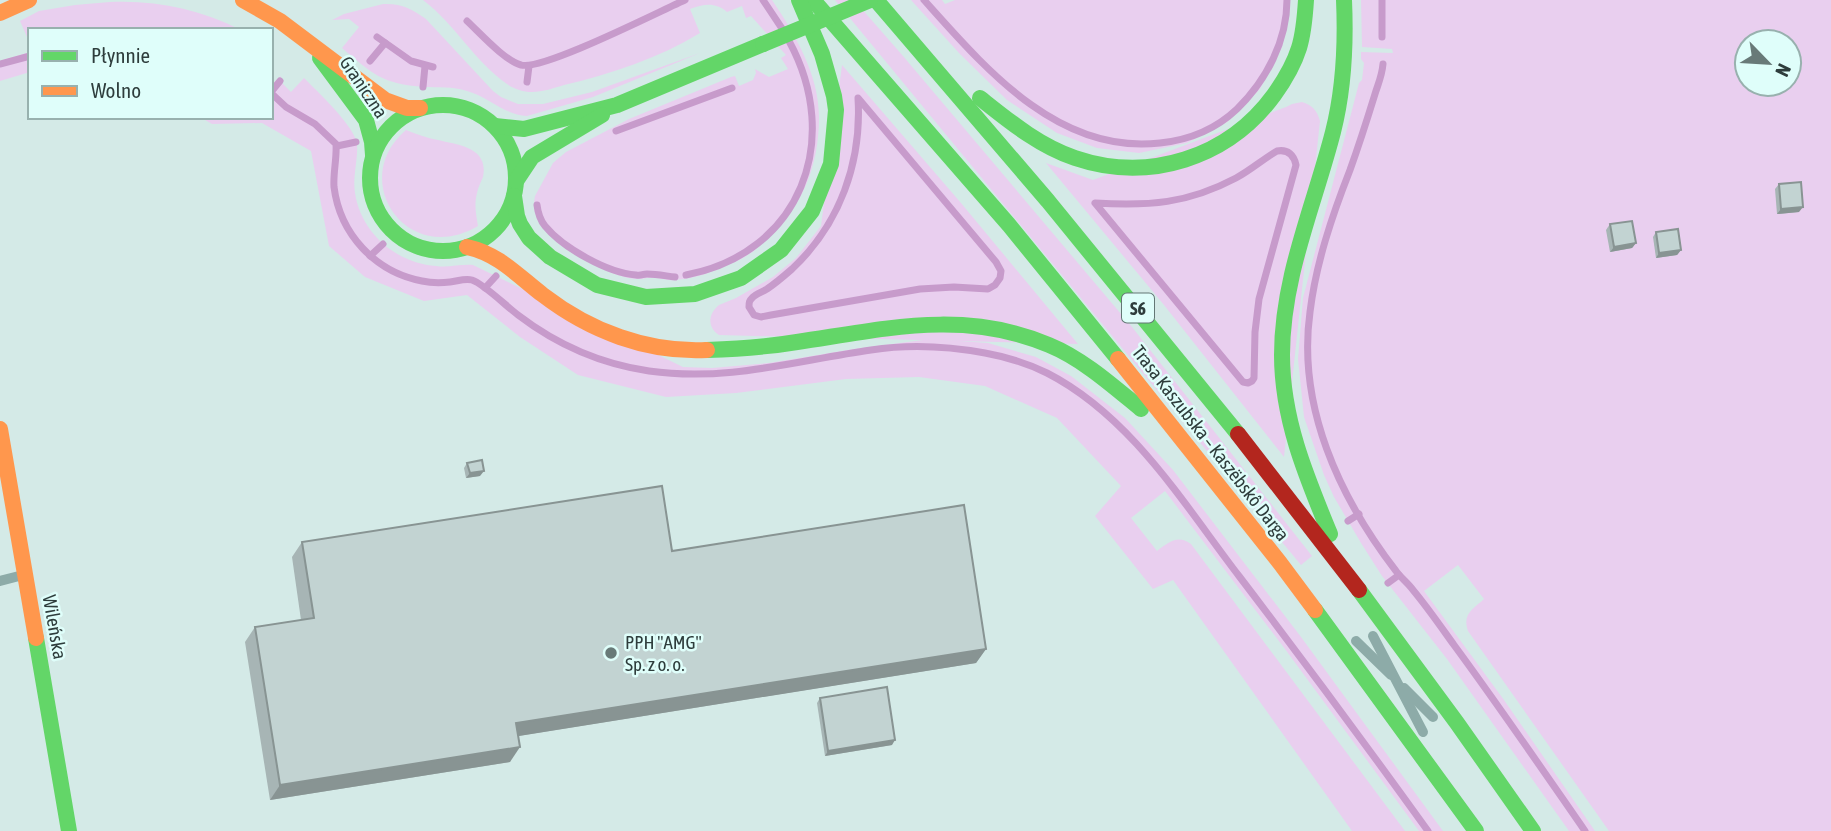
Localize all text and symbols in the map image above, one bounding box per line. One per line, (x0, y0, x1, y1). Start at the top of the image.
legend (28, 28, 273, 119)
north arrow (1733, 28, 1803, 98)
text: Płynnie (91, 43, 150, 67)
street label: Graniczna (335, 52, 393, 122)
text: N (1771, 60, 1796, 80)
text: Wolno (91, 78, 141, 102)
road number: S6 (1122, 294, 1154, 322)
street label: Trasa Kaszubska – Kaszëbskô Darga (1128, 341, 1294, 545)
street label: Wileńska (39, 593, 71, 661)
place label: PPH "AMG" Sp. z o. o. (625, 631, 702, 675)
marker: PPH "AMG" Sp. z o. o. (603, 645, 619, 661)

